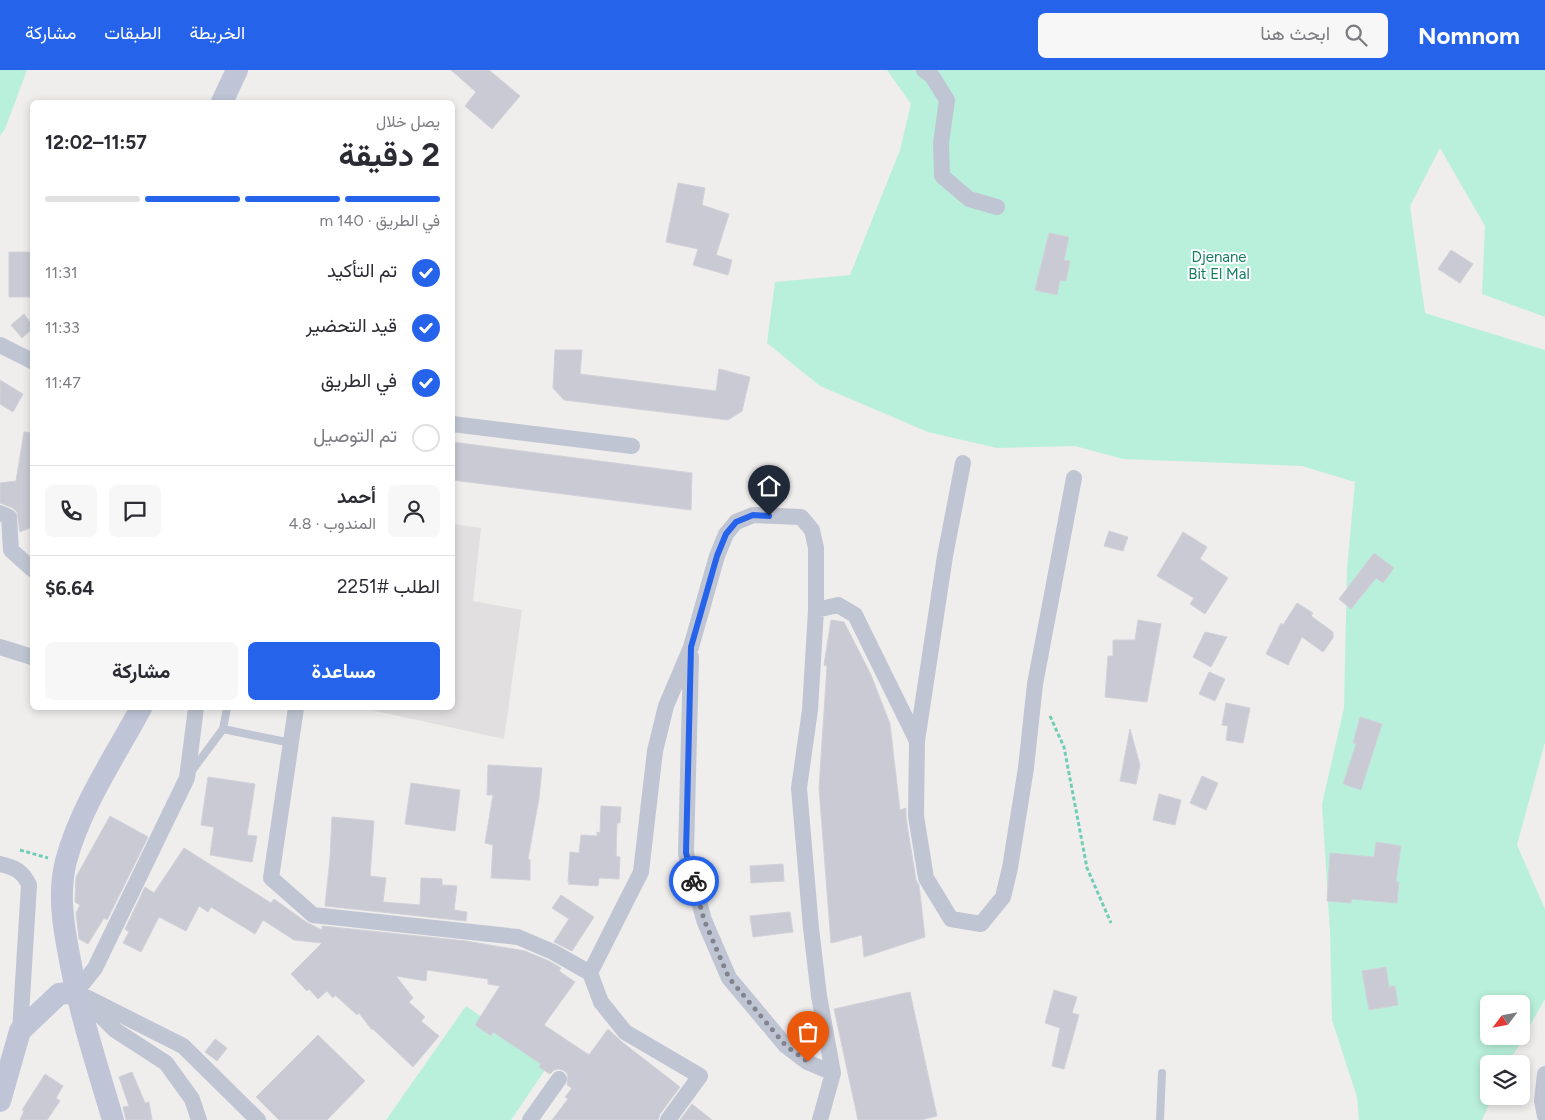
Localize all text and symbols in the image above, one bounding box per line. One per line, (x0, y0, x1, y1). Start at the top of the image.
search box (1038, 13, 1388, 58)
icon: search (1342, 21, 1370, 49)
text: Nomnom (1418, 21, 1520, 50)
text: مشاركة (25, 22, 76, 44)
text: الطبقات (104, 22, 161, 44)
text: الخريطة (189, 22, 245, 44)
text: ابحث هنا (1260, 22, 1330, 45)
text: يصل خلال (376, 112, 440, 131)
text: 11:57–12:02 (45, 131, 147, 154)
text: 2 دقيقة (338, 136, 440, 174)
text: في الطريق · 140 m (319, 211, 440, 230)
park label: Djenane Bit El Mal (1188, 248, 1250, 283)
text: تم التأكيد (327, 259, 397, 282)
icon: check (412, 259, 440, 287)
text: 11:31 (45, 263, 78, 282)
text: قيد التحضير (306, 314, 397, 337)
icon: check (412, 314, 440, 342)
text: 11:33 (45, 318, 80, 337)
text: في الطريق (321, 369, 397, 392)
icon: check (412, 369, 440, 397)
text: 11:47 (45, 373, 81, 392)
text: تم التوصيل (313, 424, 397, 447)
pin (748, 465, 790, 516)
icon: home (755, 472, 783, 500)
button: phone (45, 485, 97, 537)
button: chat (109, 485, 161, 537)
text: أحمد (337, 485, 376, 508)
button: person (388, 485, 440, 537)
text: المندوب · 4.8 (288, 514, 376, 533)
text: الطلب #2251 (337, 575, 440, 598)
text: $6.64 (45, 577, 94, 600)
button: مشاركة (45, 642, 238, 700)
button: مساعدة (248, 642, 440, 700)
courier (669, 856, 719, 906)
icon: bike (680, 867, 708, 895)
north arrow (1480, 995, 1530, 1045)
map controls (1480, 995, 1530, 1105)
pin (787, 1011, 829, 1062)
icon: bag (794, 1018, 822, 1046)
button: layers (1480, 1055, 1530, 1105)

